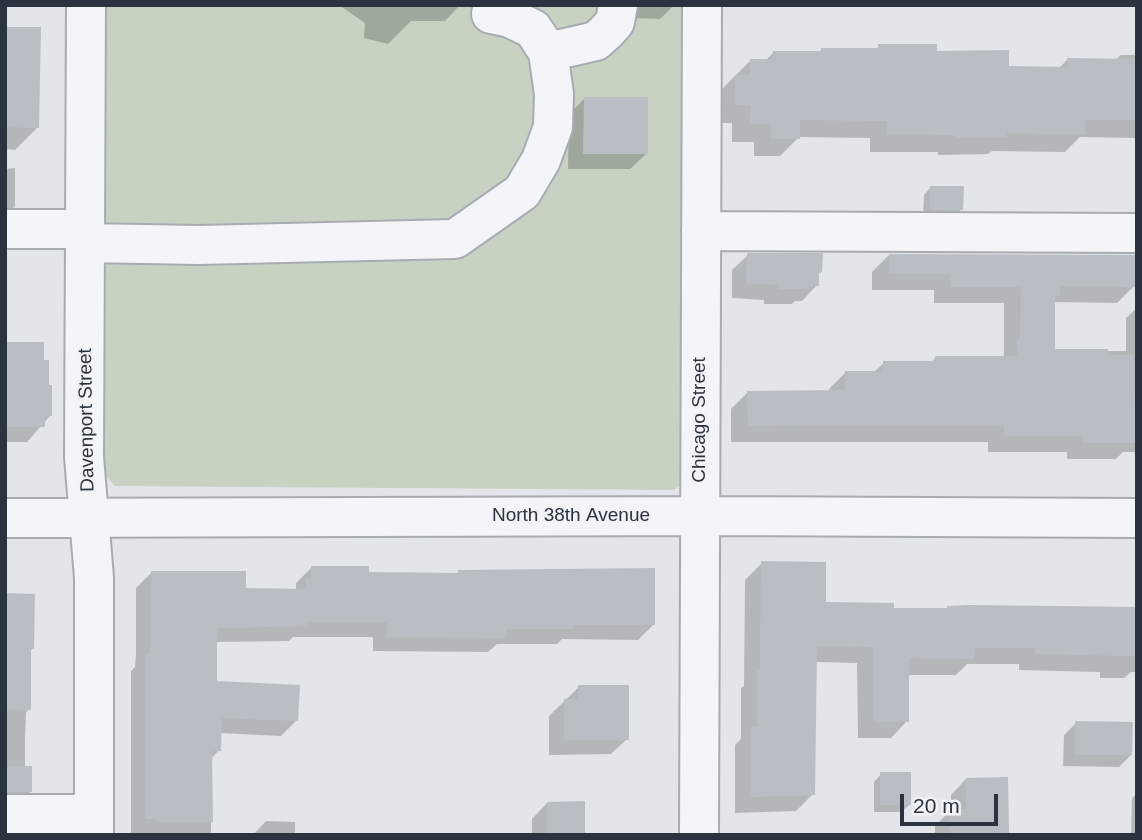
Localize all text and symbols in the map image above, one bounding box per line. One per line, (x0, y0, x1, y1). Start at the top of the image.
street label: Davenport Street (74, 348, 100, 492)
street label: Chicago Street (689, 357, 711, 483)
street label: North 38th Avenue (492, 505, 650, 527)
scale bar (904, 780, 1002, 824)
text: 20 m (913, 794, 960, 817)

